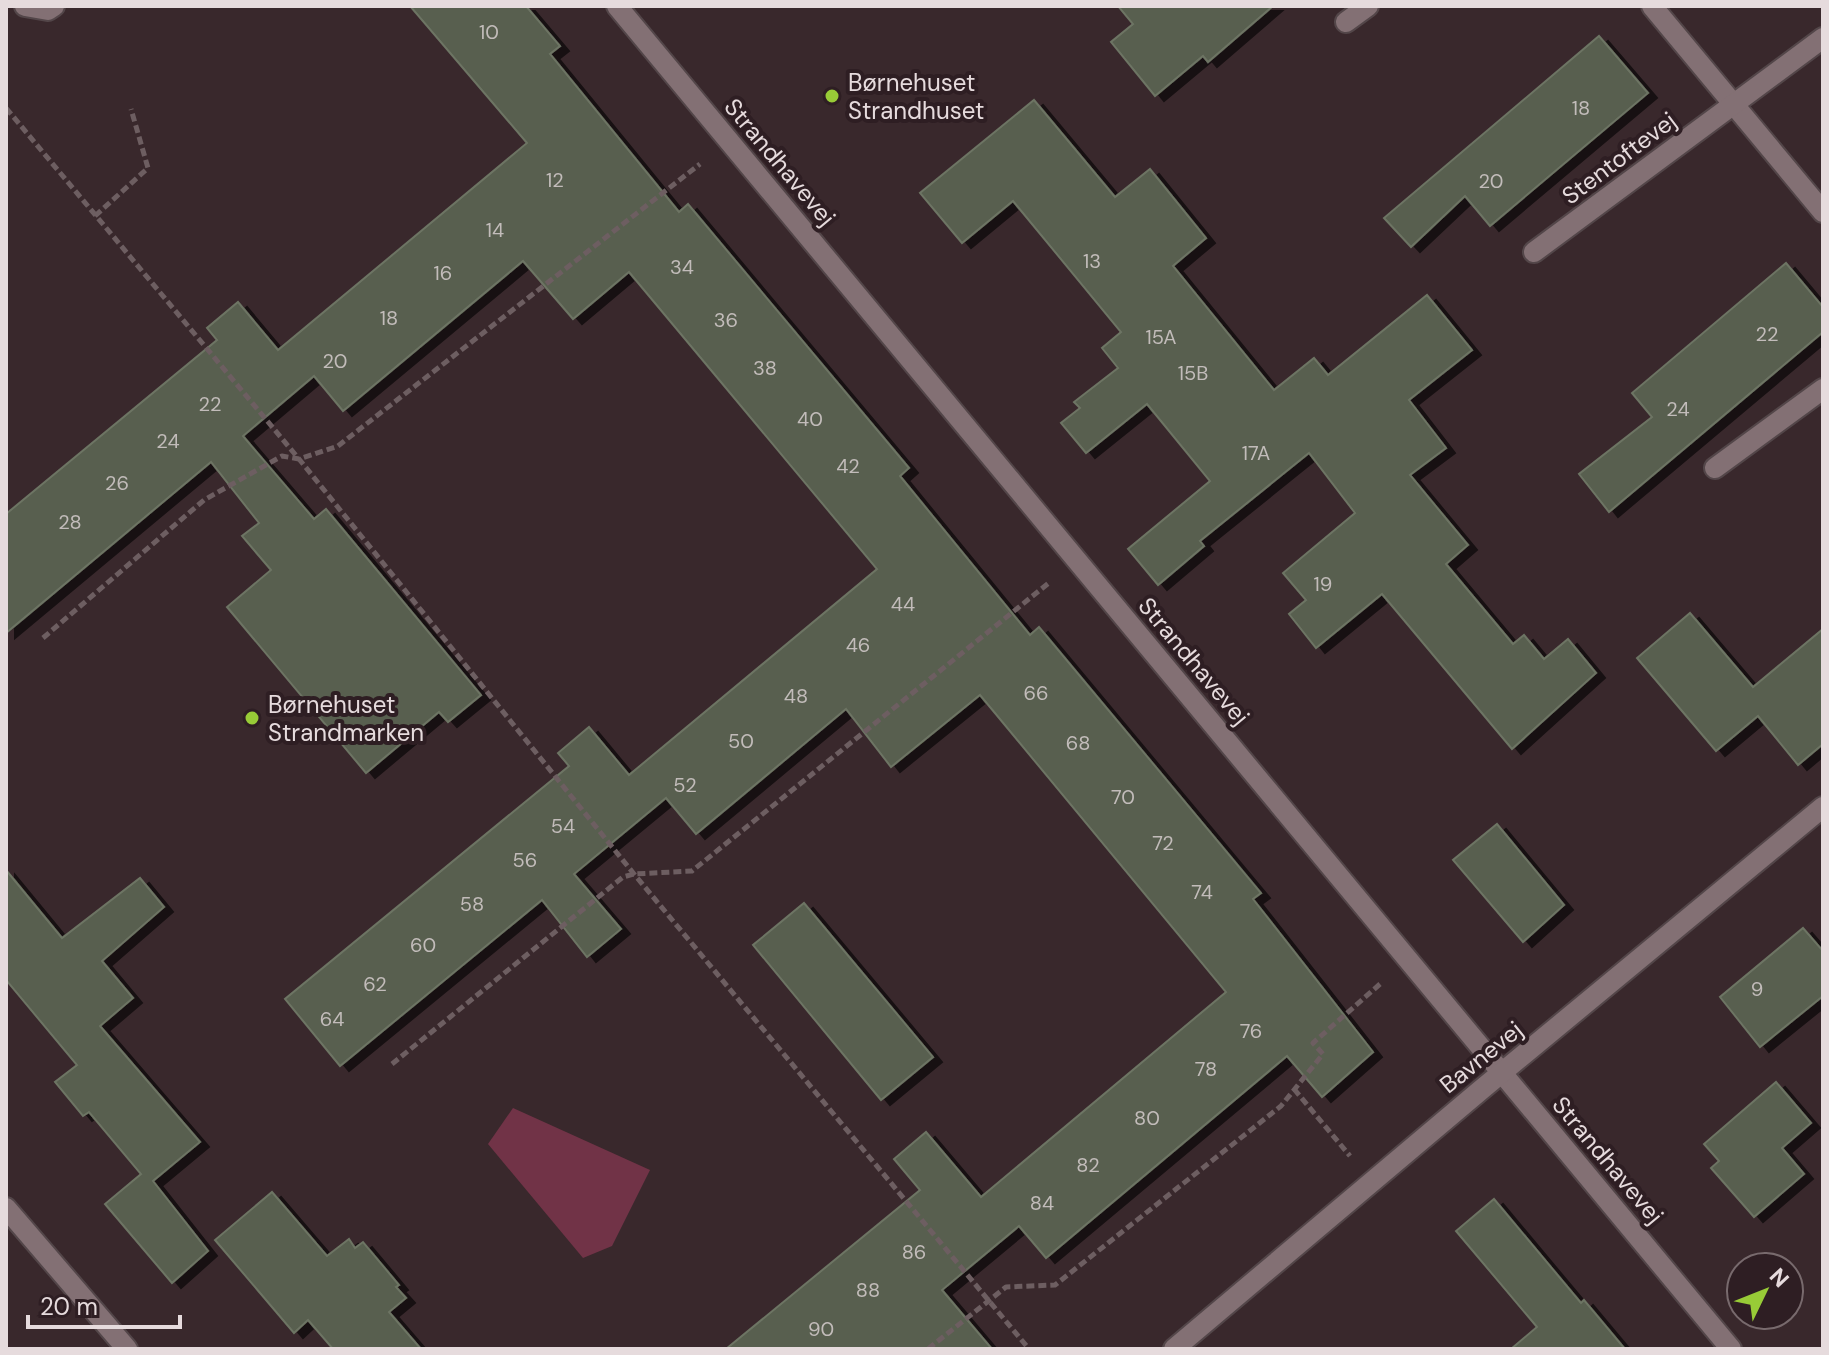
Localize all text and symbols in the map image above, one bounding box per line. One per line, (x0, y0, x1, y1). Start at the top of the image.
house number: 10 (479, 19, 499, 45)
place label: Børnehuset Strandhuset (848, 67, 984, 126)
marker: Børnehuset Strandhuset (823, 87, 841, 105)
street label: Strandhavevej (718, 92, 842, 232)
house number: 18 (1572, 95, 1590, 121)
street label: Stentoftevej (1556, 105, 1682, 211)
house number: 12 (546, 167, 564, 193)
house number: 20 (1479, 168, 1504, 194)
house number: 14 (486, 217, 504, 243)
house number: 13 (1083, 248, 1101, 274)
house number: 34 (670, 254, 694, 280)
house number: 16 (434, 260, 452, 286)
house number: 18 (380, 305, 398, 331)
house number: 36 (714, 307, 738, 333)
house number: 22 (1755, 321, 1779, 347)
house number: 15A (1146, 324, 1176, 350)
house number: 20 (323, 348, 348, 374)
house number: 38 (753, 355, 777, 381)
house number: 15B (1178, 360, 1208, 386)
house number: 22 (198, 391, 222, 417)
house number: 24 (1666, 396, 1690, 422)
house number: 40 (797, 406, 823, 432)
house number: 24 (156, 428, 180, 454)
house number: 17A (1242, 440, 1270, 466)
house number: 42 (836, 453, 860, 479)
house number: 26 (105, 470, 129, 496)
house number: 28 (58, 509, 82, 535)
house number: 19 (1314, 571, 1332, 597)
house number: 44 (891, 591, 915, 617)
street label: Strandhavevej (1132, 591, 1256, 731)
house number: 46 (846, 632, 870, 658)
house number: 66 (1023, 680, 1049, 706)
house number: 48 (784, 683, 808, 709)
place label: Børnehuset Strandmarken (268, 689, 424, 748)
marker: Børnehuset Strandmarken (243, 709, 261, 727)
house number: 50 (728, 728, 754, 754)
house number: 68 (1066, 730, 1090, 756)
house number: 52 (673, 772, 697, 798)
house number: 70 (1111, 784, 1135, 810)
house number: 54 (551, 813, 575, 839)
house number: 72 (1152, 830, 1174, 856)
house number: 56 (513, 847, 537, 873)
house number: 74 (1191, 879, 1213, 905)
house number: 58 (460, 891, 484, 917)
house number: 60 (410, 932, 436, 958)
house number: 62 (363, 971, 387, 997)
house number: 9 (1751, 976, 1763, 1002)
house number: 64 (320, 1006, 344, 1032)
street label: Bavnevej (1433, 1014, 1529, 1100)
house number: 76 (1240, 1018, 1262, 1044)
house number: 78 (1195, 1056, 1217, 1082)
street label: Strandhavevej (1546, 1090, 1670, 1230)
house number: 80 (1134, 1105, 1160, 1131)
house number: 82 (1076, 1152, 1100, 1178)
house number: 84 (1030, 1190, 1054, 1216)
house number: 86 (902, 1239, 926, 1265)
north arrow (1725, 1251, 1805, 1331)
text: N (1763, 1262, 1795, 1293)
house number: 88 (856, 1277, 880, 1303)
scale bar (28, 1279, 180, 1329)
text: 20 m (40, 1291, 98, 1322)
house number: 90 (808, 1316, 834, 1342)

